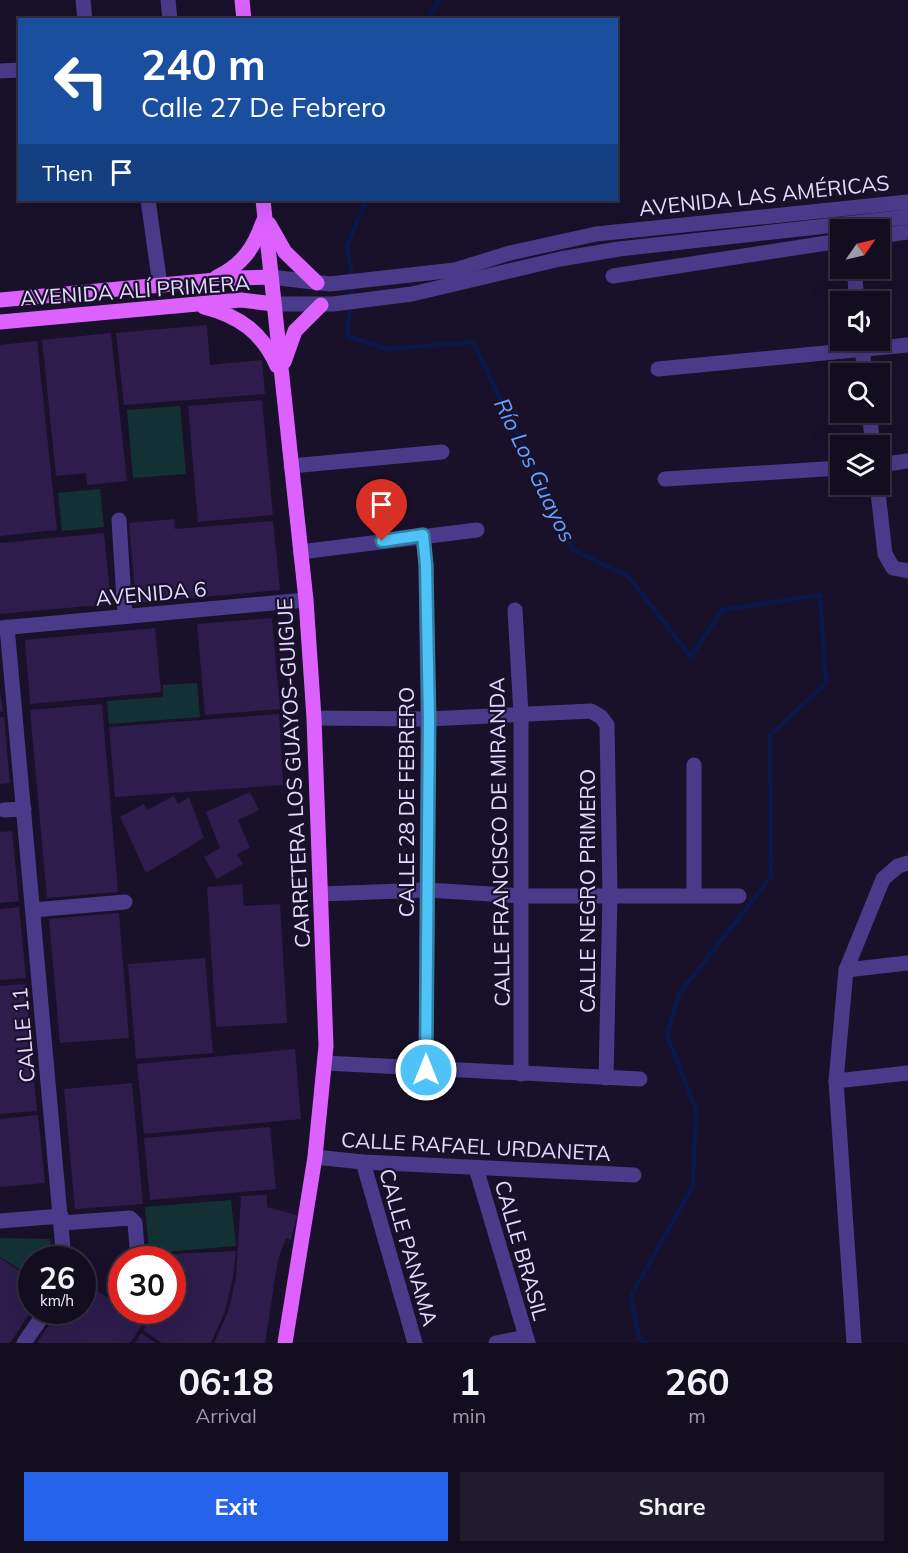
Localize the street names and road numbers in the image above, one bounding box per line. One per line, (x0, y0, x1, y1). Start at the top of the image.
street label: AVENIDA LAS AMÉRICAS (637, 169, 891, 221)
street label: AVENIDA ALÍ PRIMERA (19, 269, 251, 311)
street label: AVENIDA 6 (94, 575, 208, 611)
street label: CARRETERA LOS GUAYOS-GUIGUE (271, 597, 315, 949)
street label: CALLE FRANCISCO DE MIRANDA (483, 677, 515, 1007)
street label: CALLE 28 DE FEBRERO (393, 687, 419, 917)
street label: CALLE NEGRO PRIMERO (574, 769, 600, 1013)
street label: CALLE 11 (6, 986, 40, 1084)
street label: CALLE RAFAEL URDANETA (340, 1126, 612, 1166)
street label: CALLE PANAMA (374, 1165, 444, 1329)
street label: CALLE BRASIL (490, 1177, 554, 1323)

